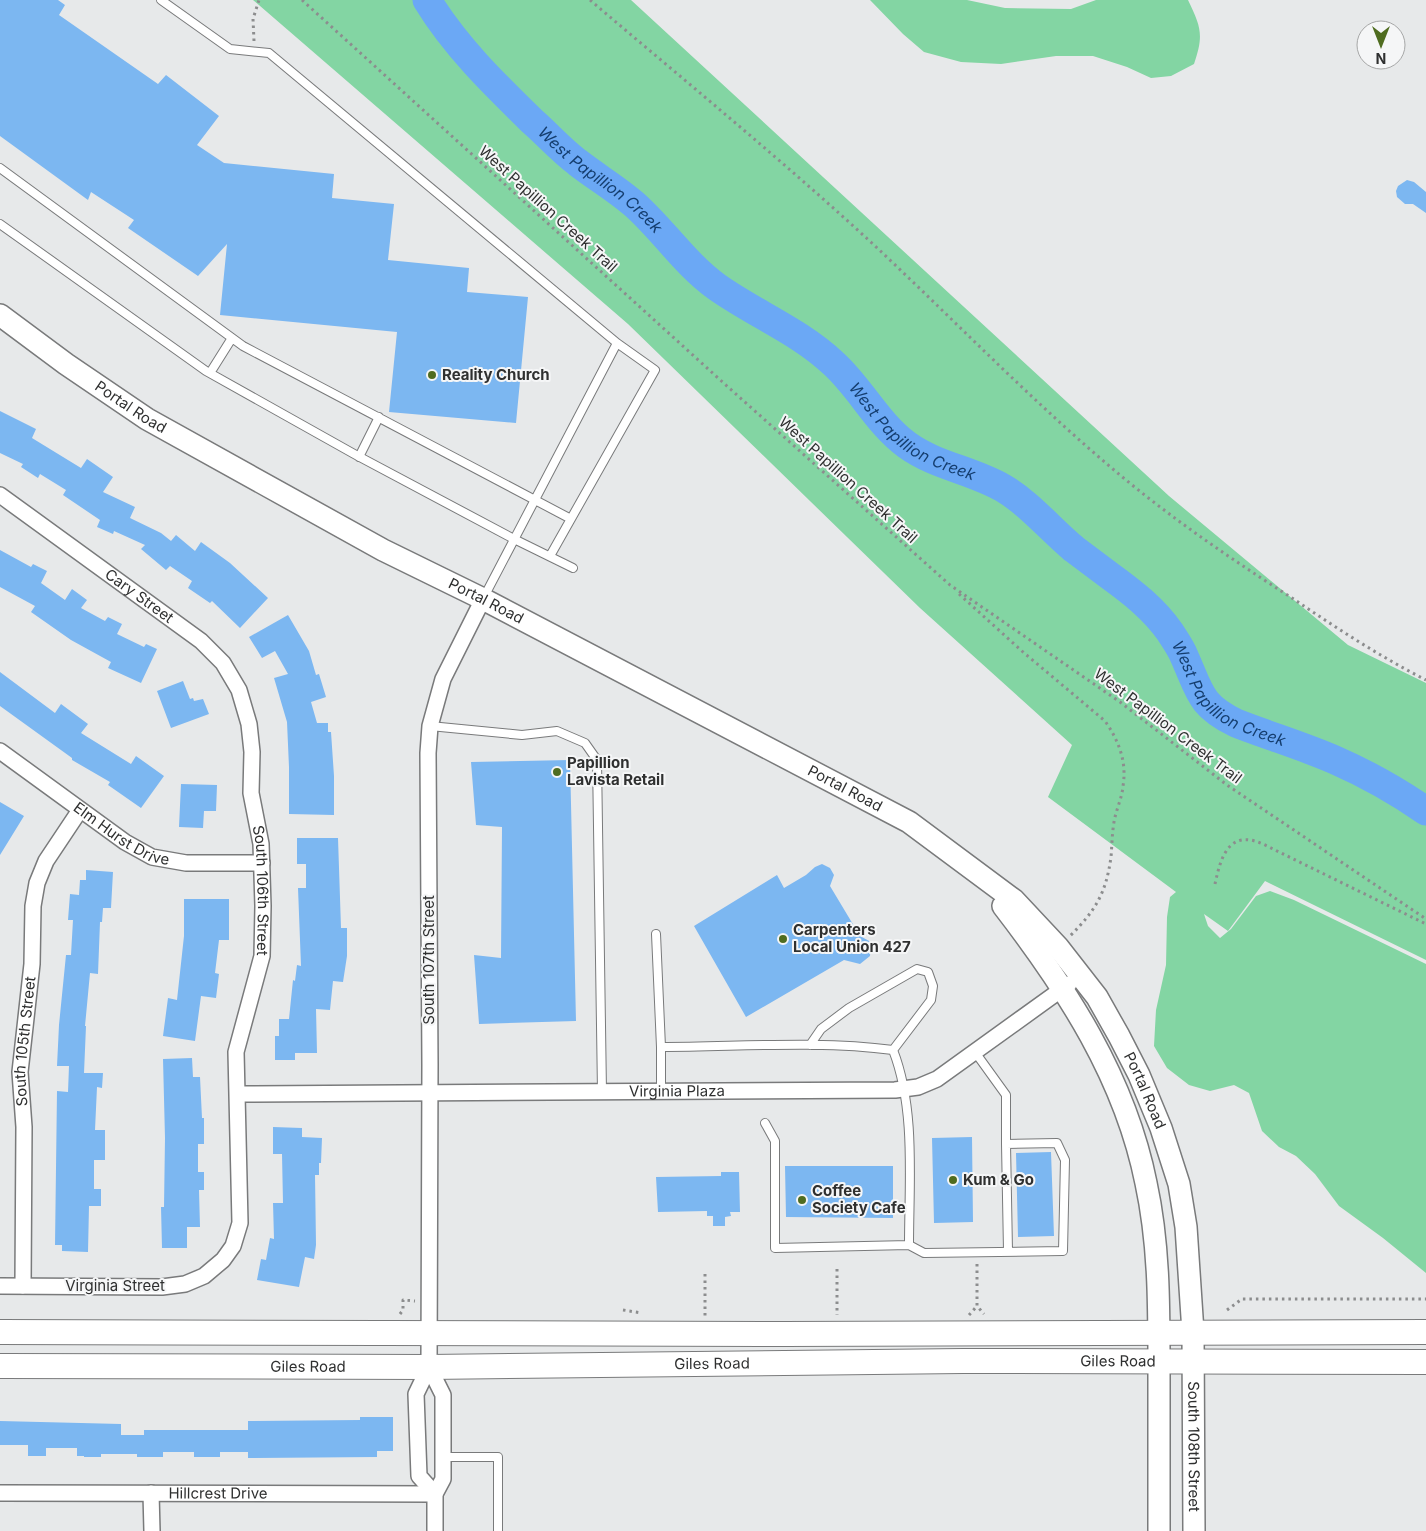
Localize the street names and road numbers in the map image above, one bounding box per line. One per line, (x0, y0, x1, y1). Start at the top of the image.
street label: West Papillion Creek Trail (475, 141, 622, 276)
street label: Portal Road (91, 376, 170, 437)
street label: West Papillion Creek Trail (775, 412, 922, 547)
street label: Cary Street (101, 564, 178, 627)
street label: Portal Road (446, 574, 527, 628)
street label: West Papillion Creek Trail (1091, 664, 1246, 787)
street label: Portal Road (805, 761, 886, 815)
street label: Elm Hurst Drive (70, 798, 171, 869)
street label: South 106th Street (249, 824, 273, 956)
street label: South 107th Street (419, 895, 438, 1025)
street label: South 105th Street (10, 975, 40, 1107)
street label: Portal Road (1120, 1049, 1170, 1132)
street label: Virginia Plaza (629, 1081, 725, 1101)
street label: Virginia Street (65, 1276, 165, 1295)
street label: Giles Road (1080, 1351, 1156, 1370)
street label: Giles Road (674, 1353, 750, 1373)
street label: Giles Road (270, 1357, 346, 1376)
street label: South 108th Street (1184, 1381, 1204, 1512)
street label: Hillcrest Drive (168, 1483, 268, 1503)

